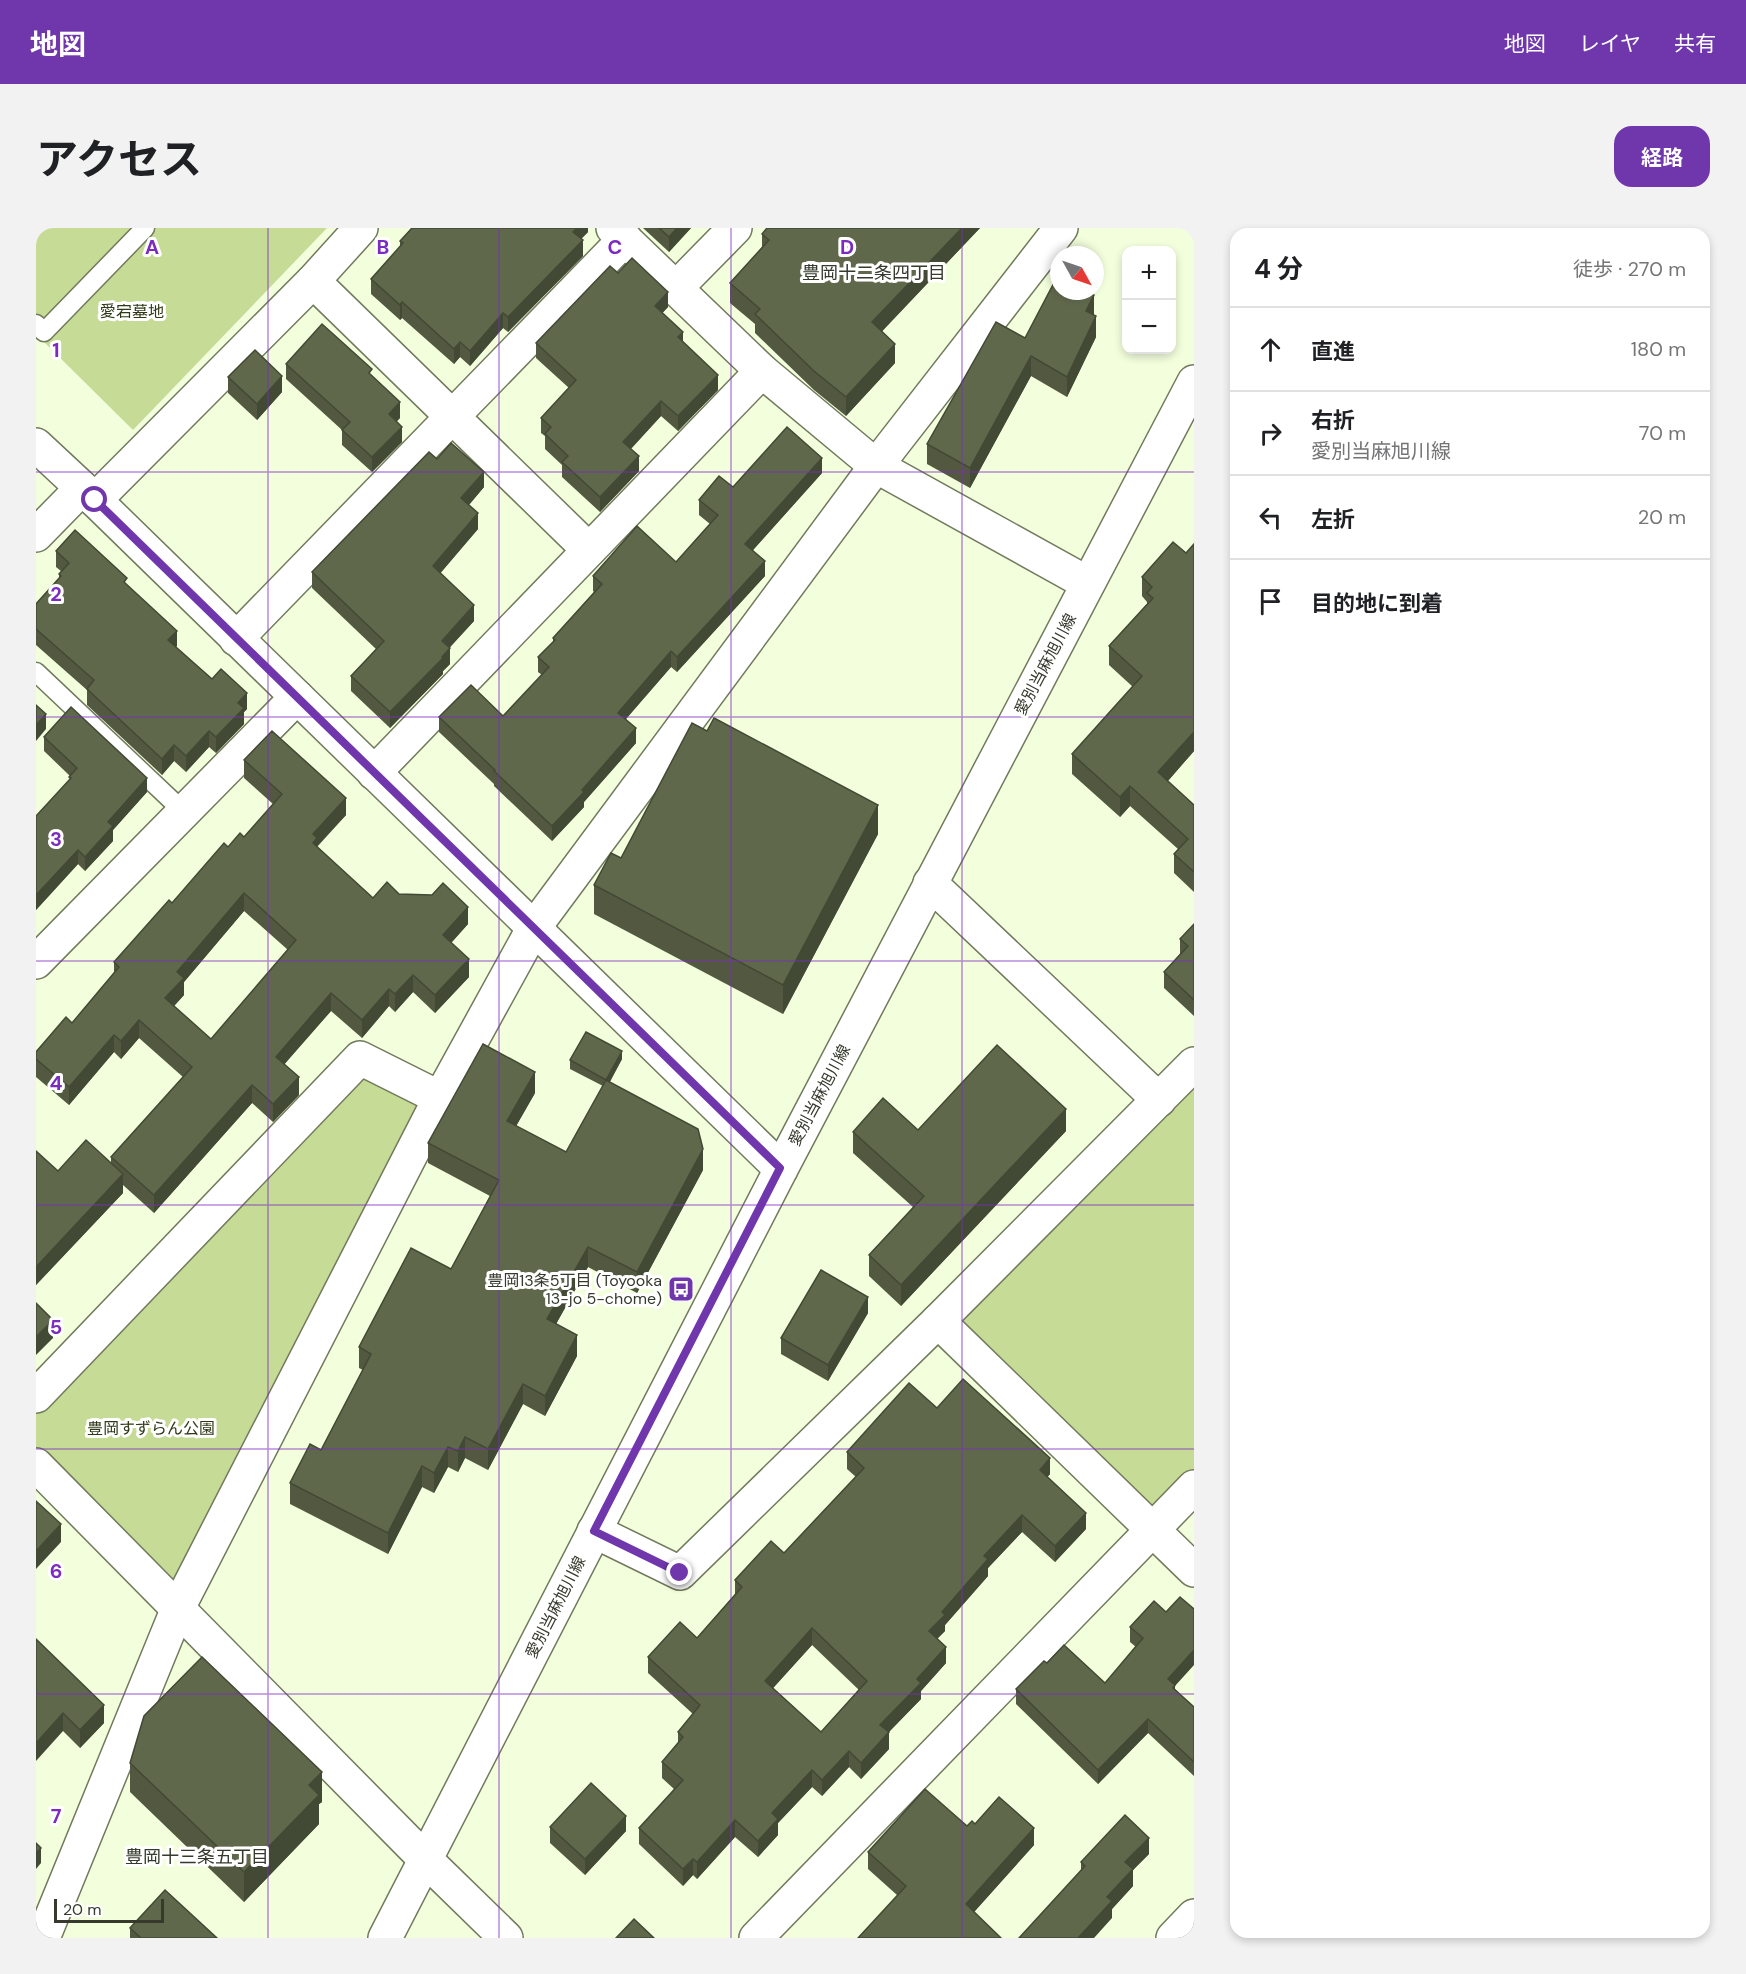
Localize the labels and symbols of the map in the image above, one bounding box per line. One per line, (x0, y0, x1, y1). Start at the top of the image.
text: A (145, 234, 159, 260)
text: B (377, 234, 389, 260)
text: C (608, 234, 622, 260)
text: D (840, 234, 854, 260)
north arrow (1050, 246, 1104, 300)
district label: 豊岡十二条四丁目 (802, 261, 946, 285)
park label: 愛宕墓地 (100, 301, 164, 322)
text: 1 (52, 337, 60, 363)
route start (81, 486, 107, 512)
text: 2 (50, 581, 62, 607)
street label: 愛別当麻旭川線 (1010, 610, 1081, 719)
text: 3 (50, 826, 62, 852)
street label: 愛別当麻旭川線 (784, 1041, 855, 1150)
text: 4 (50, 1070, 63, 1096)
place label: 豊岡13条5丁目 (Toyooka 13-jo 5-chome) (487, 1270, 662, 1309)
bus stop icon: 豊岡13条5丁目 (Toyooka 13-jo 5-chome) (666, 1274, 696, 1304)
text: 5 (50, 1314, 62, 1340)
park label: 豊岡すずらん公園 (87, 1418, 215, 1439)
street label: 愛別当麻旭川線 (521, 1553, 590, 1662)
text: 6 (50, 1558, 62, 1584)
route end (666, 1559, 692, 1585)
text: 7 (51, 1803, 62, 1829)
district label: 豊岡十三条五丁目 (125, 1845, 269, 1869)
scale bar (54, 1896, 164, 1924)

